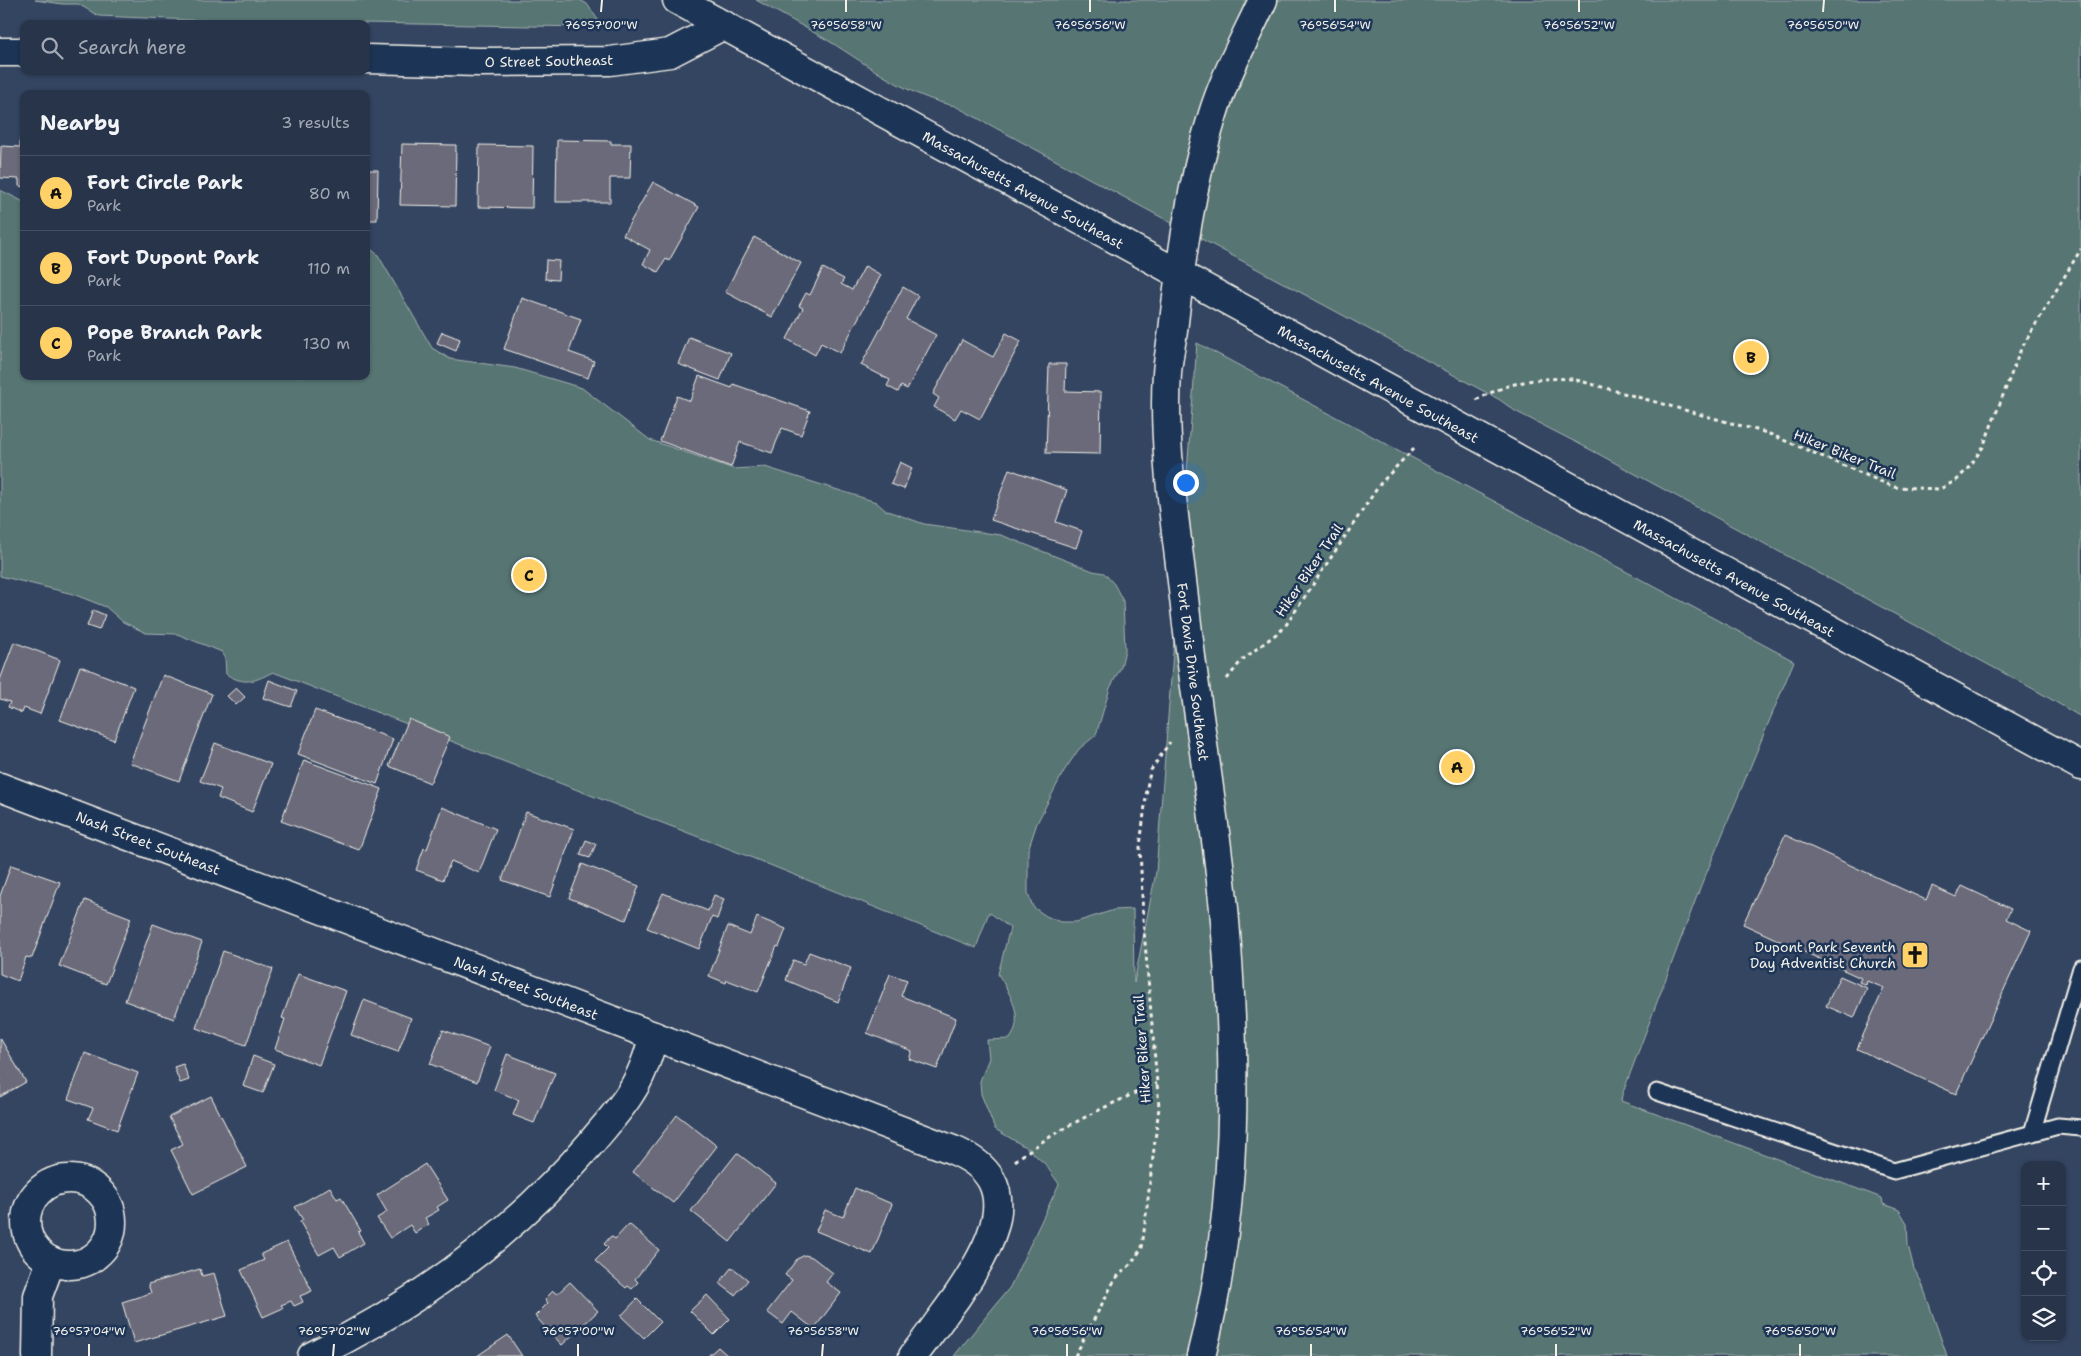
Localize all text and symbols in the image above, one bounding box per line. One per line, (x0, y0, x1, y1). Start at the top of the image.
text: 76°57'00"W (564, 17, 638, 33)
text: 76°56'58"W (810, 17, 882, 33)
text: 76°56'56"W (1054, 17, 1126, 33)
text: 76°56'54"W (1299, 17, 1371, 33)
text: 76°56'52"W (1543, 17, 1615, 33)
text: 76°56'50"W (1787, 17, 1859, 33)
search box (20, 20, 370, 75)
icon: search (38, 34, 66, 62)
text: Search here (78, 35, 187, 60)
street label: O Street Southeast (485, 51, 613, 71)
text: Nearby (40, 109, 120, 137)
text: 3 results (281, 112, 350, 133)
street label: Massachusetts Avenue Southeast (919, 127, 1127, 253)
text: Fort Circle Park (87, 170, 243, 195)
text: A (50, 183, 62, 204)
text: 80 m (309, 183, 350, 204)
text: Park (87, 195, 121, 216)
text: Fort Dupont Park (87, 245, 259, 270)
text: B (51, 258, 61, 279)
text: 110 m (307, 258, 350, 279)
text: Park (87, 270, 121, 291)
text: Pope Branch Park (87, 320, 262, 345)
street label: Massachusetts Avenue Southeast (1274, 321, 1482, 447)
text: C (51, 333, 61, 354)
text: 130 m (303, 333, 350, 354)
pin: B (1735, 338, 1767, 376)
text: Park (87, 345, 121, 366)
street label: Hiker Biker Trail (1791, 425, 1900, 483)
your location (1173, 470, 1199, 496)
street label: Massachusetts Avenue Southeast (1630, 515, 1838, 641)
street label: Hiker Biker Trail (1271, 519, 1347, 620)
pin: C (513, 556, 545, 594)
street label: Fort Davis Drive Southeast (1173, 582, 1213, 762)
pin: A (1441, 748, 1473, 786)
street label: Nash Street Southeast (73, 807, 223, 879)
place label: Dupont Park Seventh Day Adventist Church (1750, 938, 1896, 972)
church icon: Dupont Park Seventh Day Adventist Church (1900, 940, 1930, 970)
street label: Nash Street Southeast (451, 952, 601, 1024)
street label: Hiker Biker Trail (1129, 993, 1155, 1104)
map controls (2021, 1161, 2066, 1341)
button: + (2021, 1161, 2066, 1206)
button: − (2021, 1206, 2066, 1251)
button: locate (2021, 1251, 2066, 1296)
button: layers (2021, 1296, 2066, 1341)
text: 76°57'04"W (52, 1323, 126, 1339)
text: 76°57'02"W (298, 1323, 370, 1339)
text: 76°57'00"W (541, 1323, 615, 1339)
text: 76°56'58"W (787, 1323, 859, 1339)
text: 76°56'56"W (1031, 1323, 1103, 1339)
text: 76°56'54"W (1275, 1323, 1347, 1339)
text: 76°56'52"W (1520, 1323, 1592, 1339)
text: 76°56'50"W (1764, 1323, 1836, 1339)

